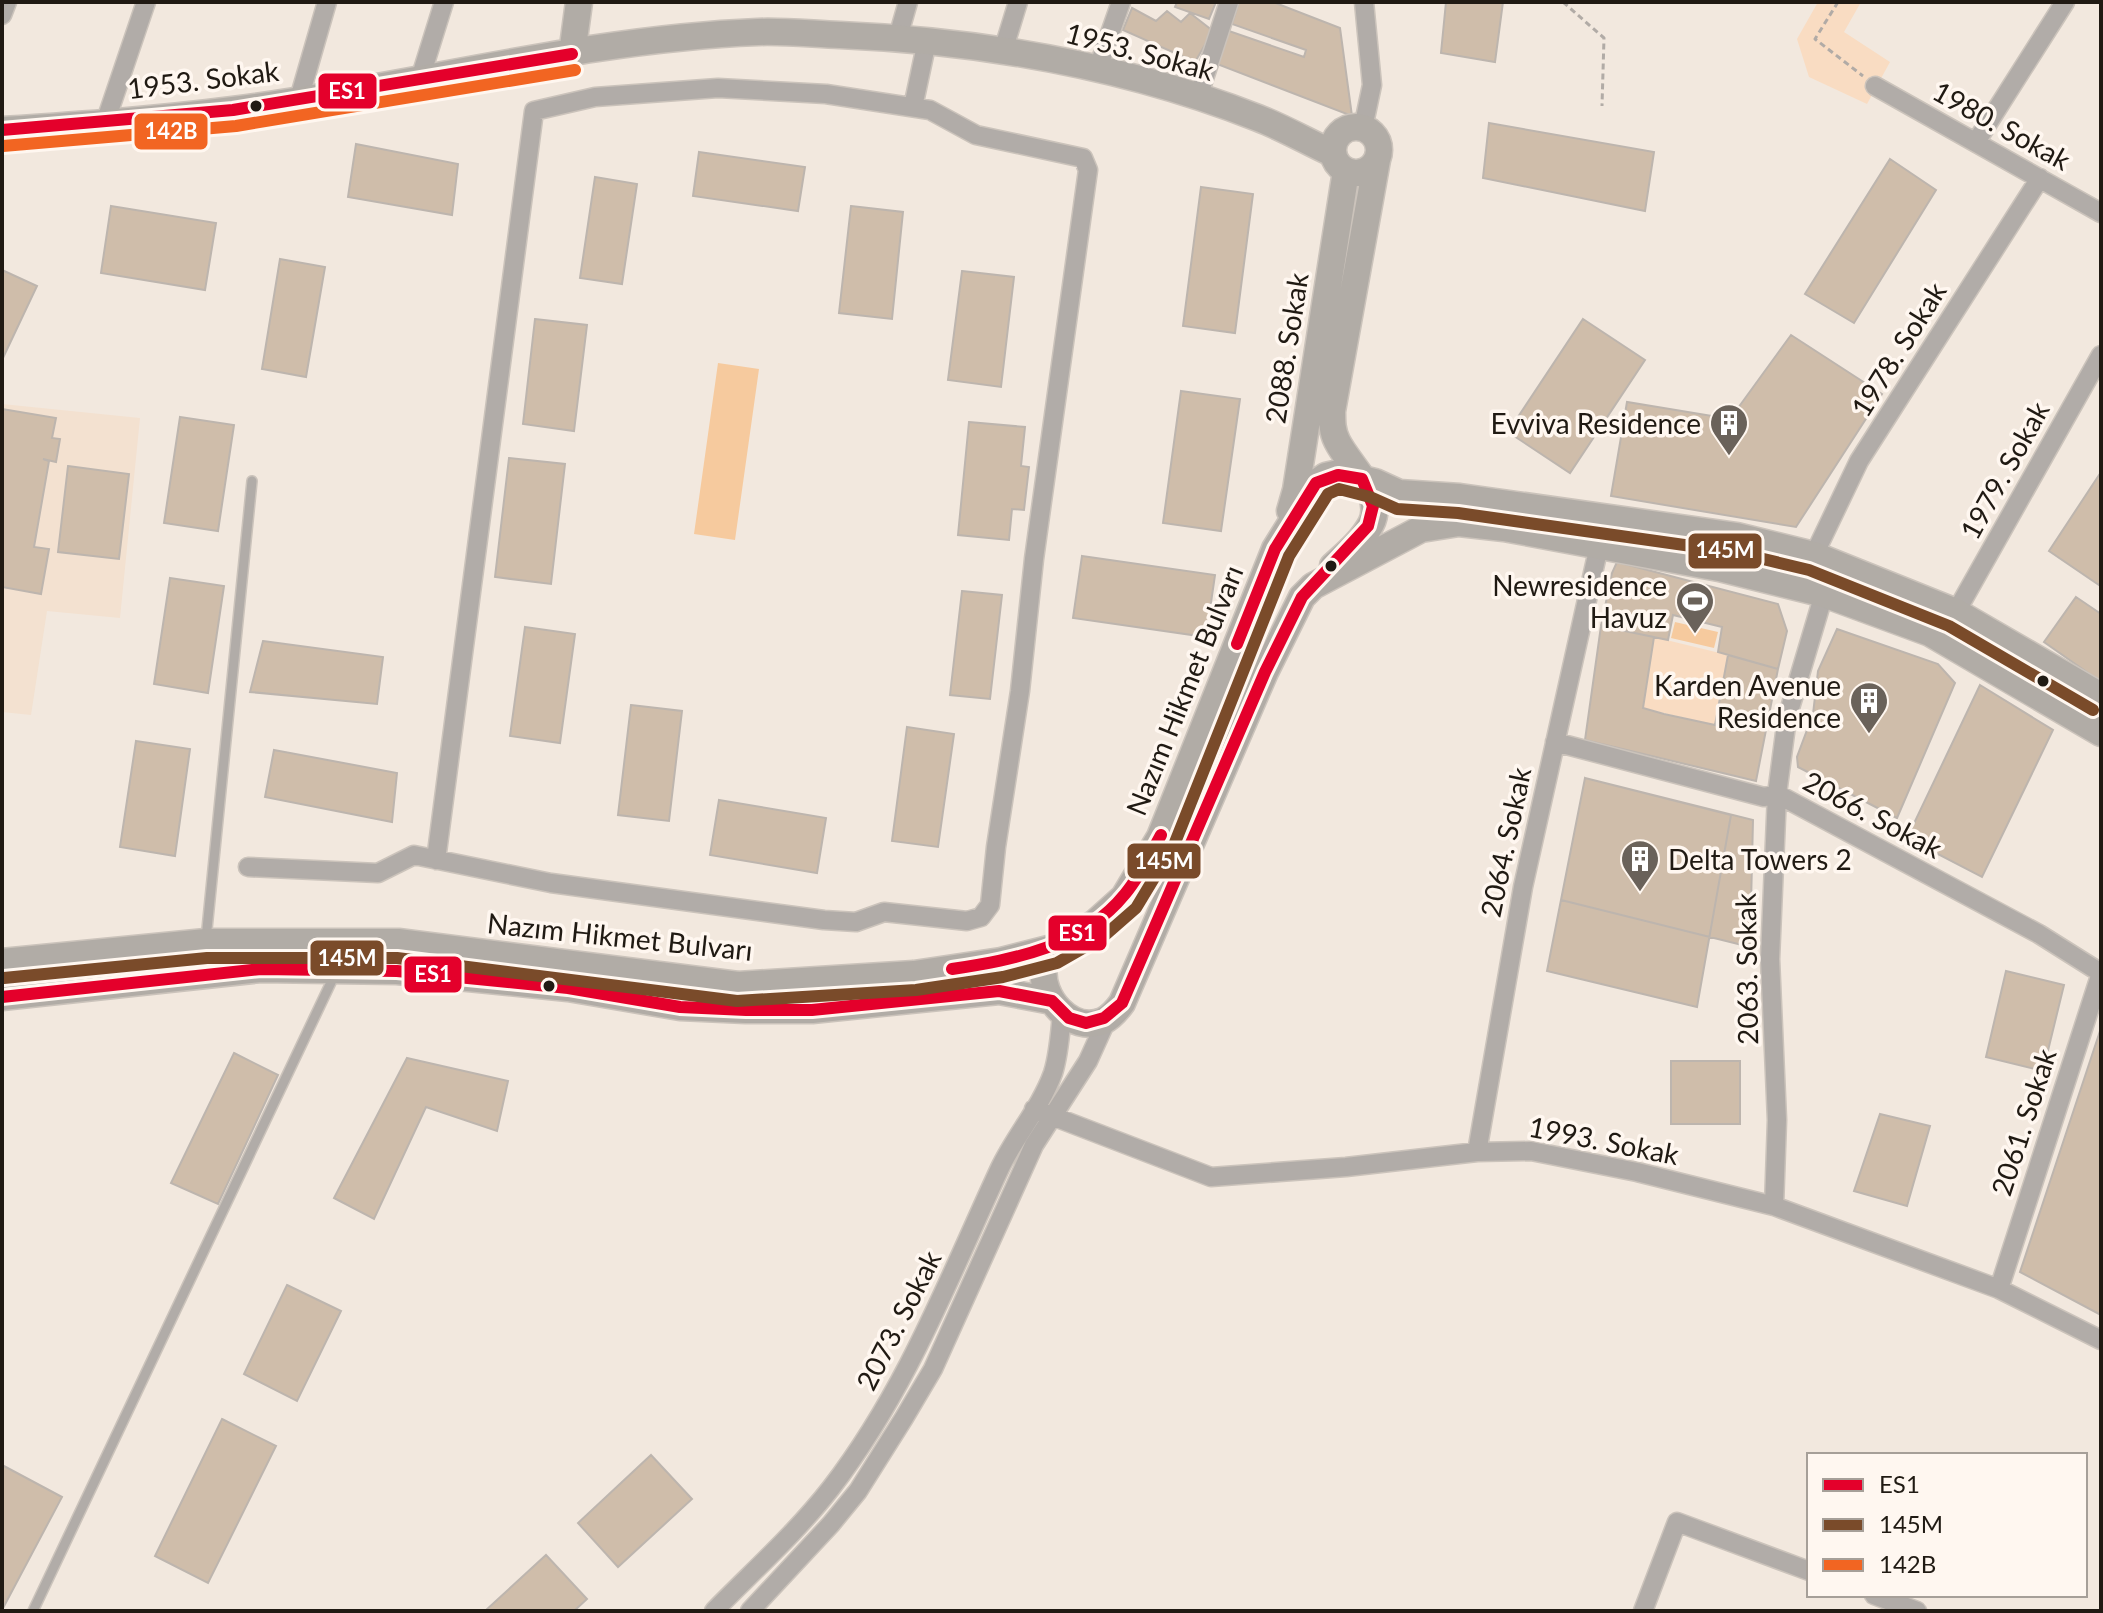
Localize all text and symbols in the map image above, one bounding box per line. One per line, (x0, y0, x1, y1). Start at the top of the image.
street label: 1953. Sokak (1062, 15, 1219, 87)
street label: 1953. Sokak (125, 53, 281, 105)
line badge: ES1 (317, 72, 378, 110)
street label: 1980. Sokak (1927, 73, 2077, 177)
text: ES1 (328, 77, 366, 104)
unlabelled marker (248, 98, 264, 114)
line badge: 142B (133, 112, 209, 151)
text: 142B (145, 117, 197, 144)
street label: 2088. Sokak (1257, 269, 1315, 426)
street label: 1978. Sokak (1843, 275, 1953, 423)
street label: 1979. Sokak (1952, 395, 2056, 545)
building icon: Evviva Residence (1708, 402, 1750, 457)
place label: Evviva Residence (1490, 406, 1701, 440)
line badge: 145M (1687, 532, 1763, 570)
text: 145M (1695, 536, 1755, 563)
unlabelled marker (1323, 558, 1339, 574)
street label: Nazım Hikmet Bulvarı (1118, 560, 1250, 820)
place label: Newresidence Havuz (1492, 568, 1667, 634)
sports icon: Newresidence Havuz (1674, 580, 1716, 635)
place label: Karden Avenue Residence (1654, 668, 1841, 734)
unlabelled marker (2035, 673, 2051, 689)
building icon: Karden Avenue Residence (1848, 680, 1890, 735)
street label: 2064. Sokak (1473, 763, 1538, 920)
street label: 2066. Sokak (1798, 763, 1949, 865)
building icon: Delta Towers 2 (1619, 838, 1661, 893)
line badge: 145M (1126, 842, 1202, 880)
place label: Delta Towers 2 (1668, 842, 1852, 876)
text: 145M (1134, 847, 1194, 874)
street label: 2063. Sokak (1728, 892, 1764, 1045)
street label: Nazım Hikmet Bulvarı (486, 905, 754, 967)
line badge: ES1 (1047, 914, 1108, 952)
text: ES1 (1058, 919, 1096, 946)
line badge: 145M (309, 939, 385, 977)
text: 145M (317, 944, 377, 971)
line badge: ES1 (403, 955, 463, 994)
text: ES1 (414, 960, 452, 987)
unlabelled marker (541, 978, 557, 994)
street label: 2061. Sokak (1983, 1044, 2063, 1200)
street label: 1993. Sokak (1526, 1109, 1683, 1171)
street label: 2073. Sokak (848, 1244, 948, 1395)
legend (1807, 1453, 2087, 1597)
text: ES1 (1879, 1469, 1920, 1498)
text: 145M (1879, 1509, 1943, 1538)
text: 142B (1879, 1549, 1936, 1578)

